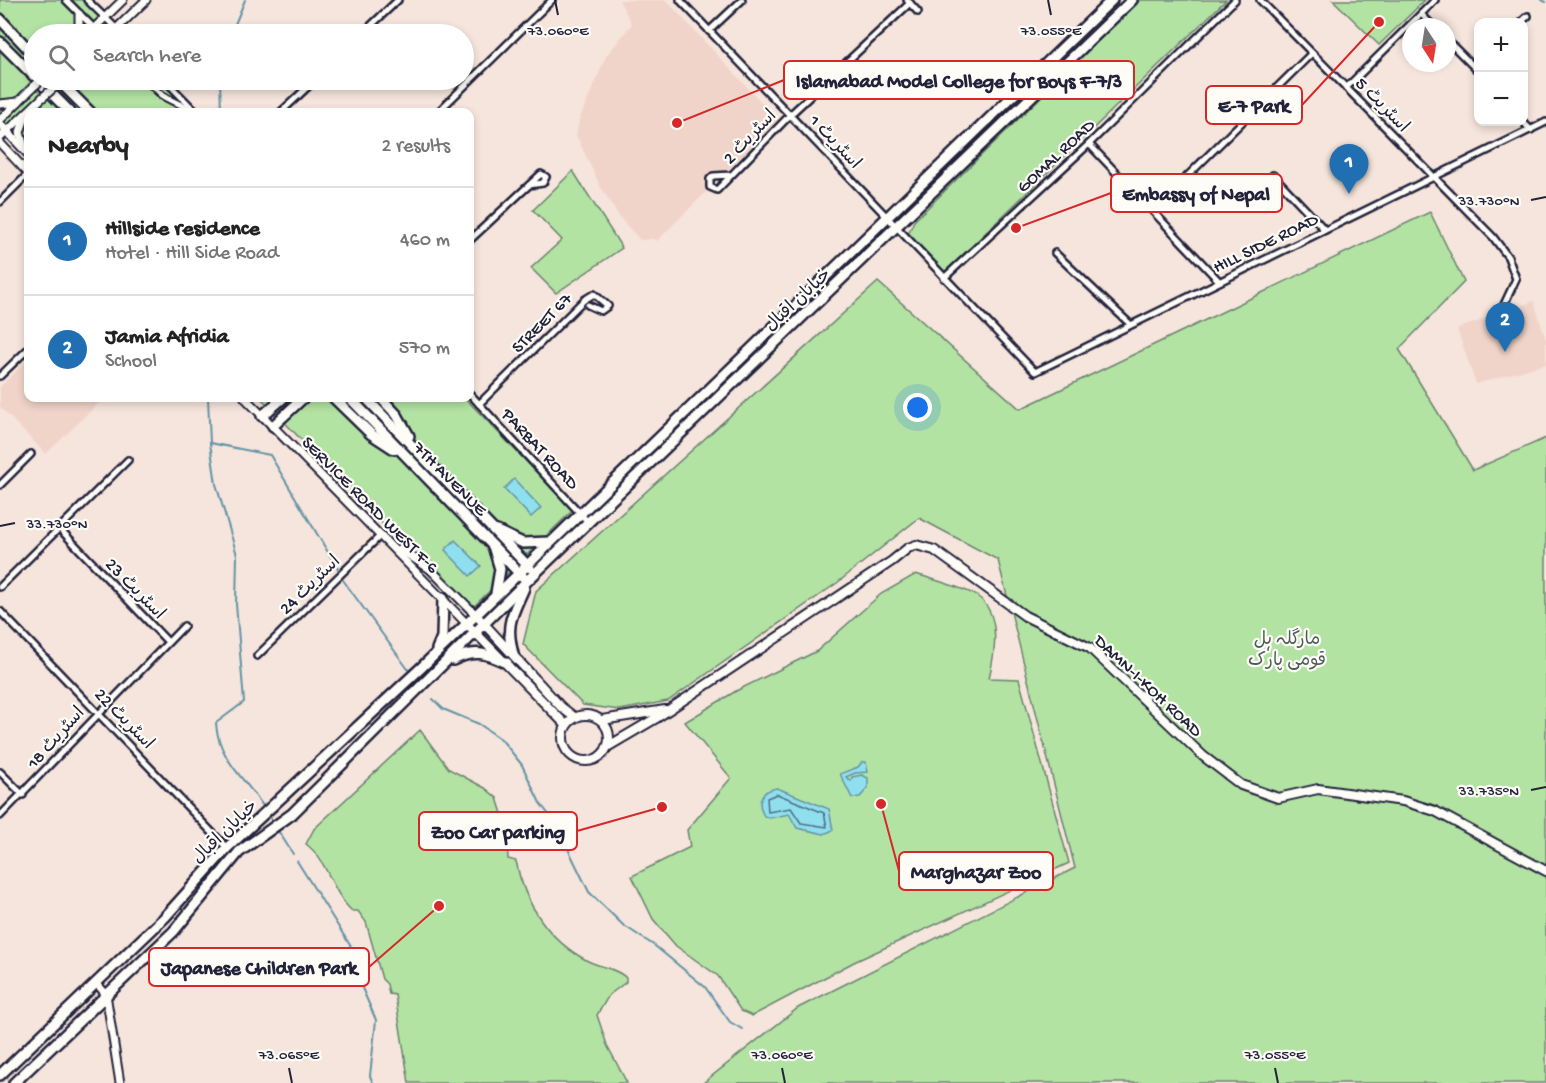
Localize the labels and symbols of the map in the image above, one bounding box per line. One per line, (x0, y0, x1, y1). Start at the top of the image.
north arrow (1402, 18, 1456, 72)
text: 73.060°E (526, 23, 589, 41)
text: 73.055°E (1020, 23, 1082, 41)
callout: Islamabad Model College for Boys F-7/3 (784, 61, 1134, 99)
text: Islamabad Model College for Boys F-7/3 (796, 72, 1122, 95)
street label: اسٹریٹ 5 (1350, 74, 1413, 138)
callout: E-7 Park (1206, 86, 1302, 124)
text: E-7 Park (1218, 97, 1292, 120)
street label: اسٹریٹ 2 (720, 106, 782, 169)
street label: اسٹریٹ 1 (803, 111, 865, 174)
street label: GOMAL ROAD (1013, 115, 1100, 198)
pin: 1 (1330, 144, 1368, 194)
callout: Embassy of Nepal (1111, 174, 1282, 212)
text: Embassy of Nepal (1122, 185, 1270, 208)
text: 33.730°N (1458, 193, 1520, 211)
street label: HILL SIDE ROAD (1210, 210, 1322, 279)
street label: خیابان اقبال (761, 265, 836, 337)
street label: STREET 67 (508, 289, 578, 358)
pin: 2 (1486, 302, 1524, 352)
your location (903, 393, 932, 422)
street label: PARBAT ROAD (495, 404, 582, 495)
street label: SERVICE ROAD WEST F-6 (296, 433, 443, 579)
street label: 7TH AVENUE (407, 438, 491, 522)
text: 33.730°N (26, 516, 88, 534)
street label: اسٹریٹ 24 (276, 552, 346, 620)
street label: اسٹریٹ 23 (100, 555, 169, 625)
park label: مارگلہ ہل قومی پارک (1248, 628, 1326, 672)
street label: DAMN-I-KOH ROAD (1088, 631, 1206, 742)
street label: اسٹریٹ 22 (89, 685, 157, 755)
street label: اسٹریٹ 18 (23, 703, 90, 775)
text: 33.735°N (1458, 783, 1519, 801)
street label: خیابان اقبال (189, 796, 263, 869)
callout: Zoo Car parking (419, 812, 577, 850)
text: Zoo Car parking (431, 823, 565, 846)
callout: Marghazar Zoo (899, 852, 1053, 890)
text: Marghazar Zoo (911, 863, 1042, 886)
callout: Japanese Children Park (149, 948, 369, 986)
text: Japanese Children Park (160, 959, 359, 982)
text: 73.065°E (258, 1047, 320, 1065)
text: 73.060°E (750, 1047, 813, 1065)
text: 73.055°E (1244, 1047, 1306, 1065)

